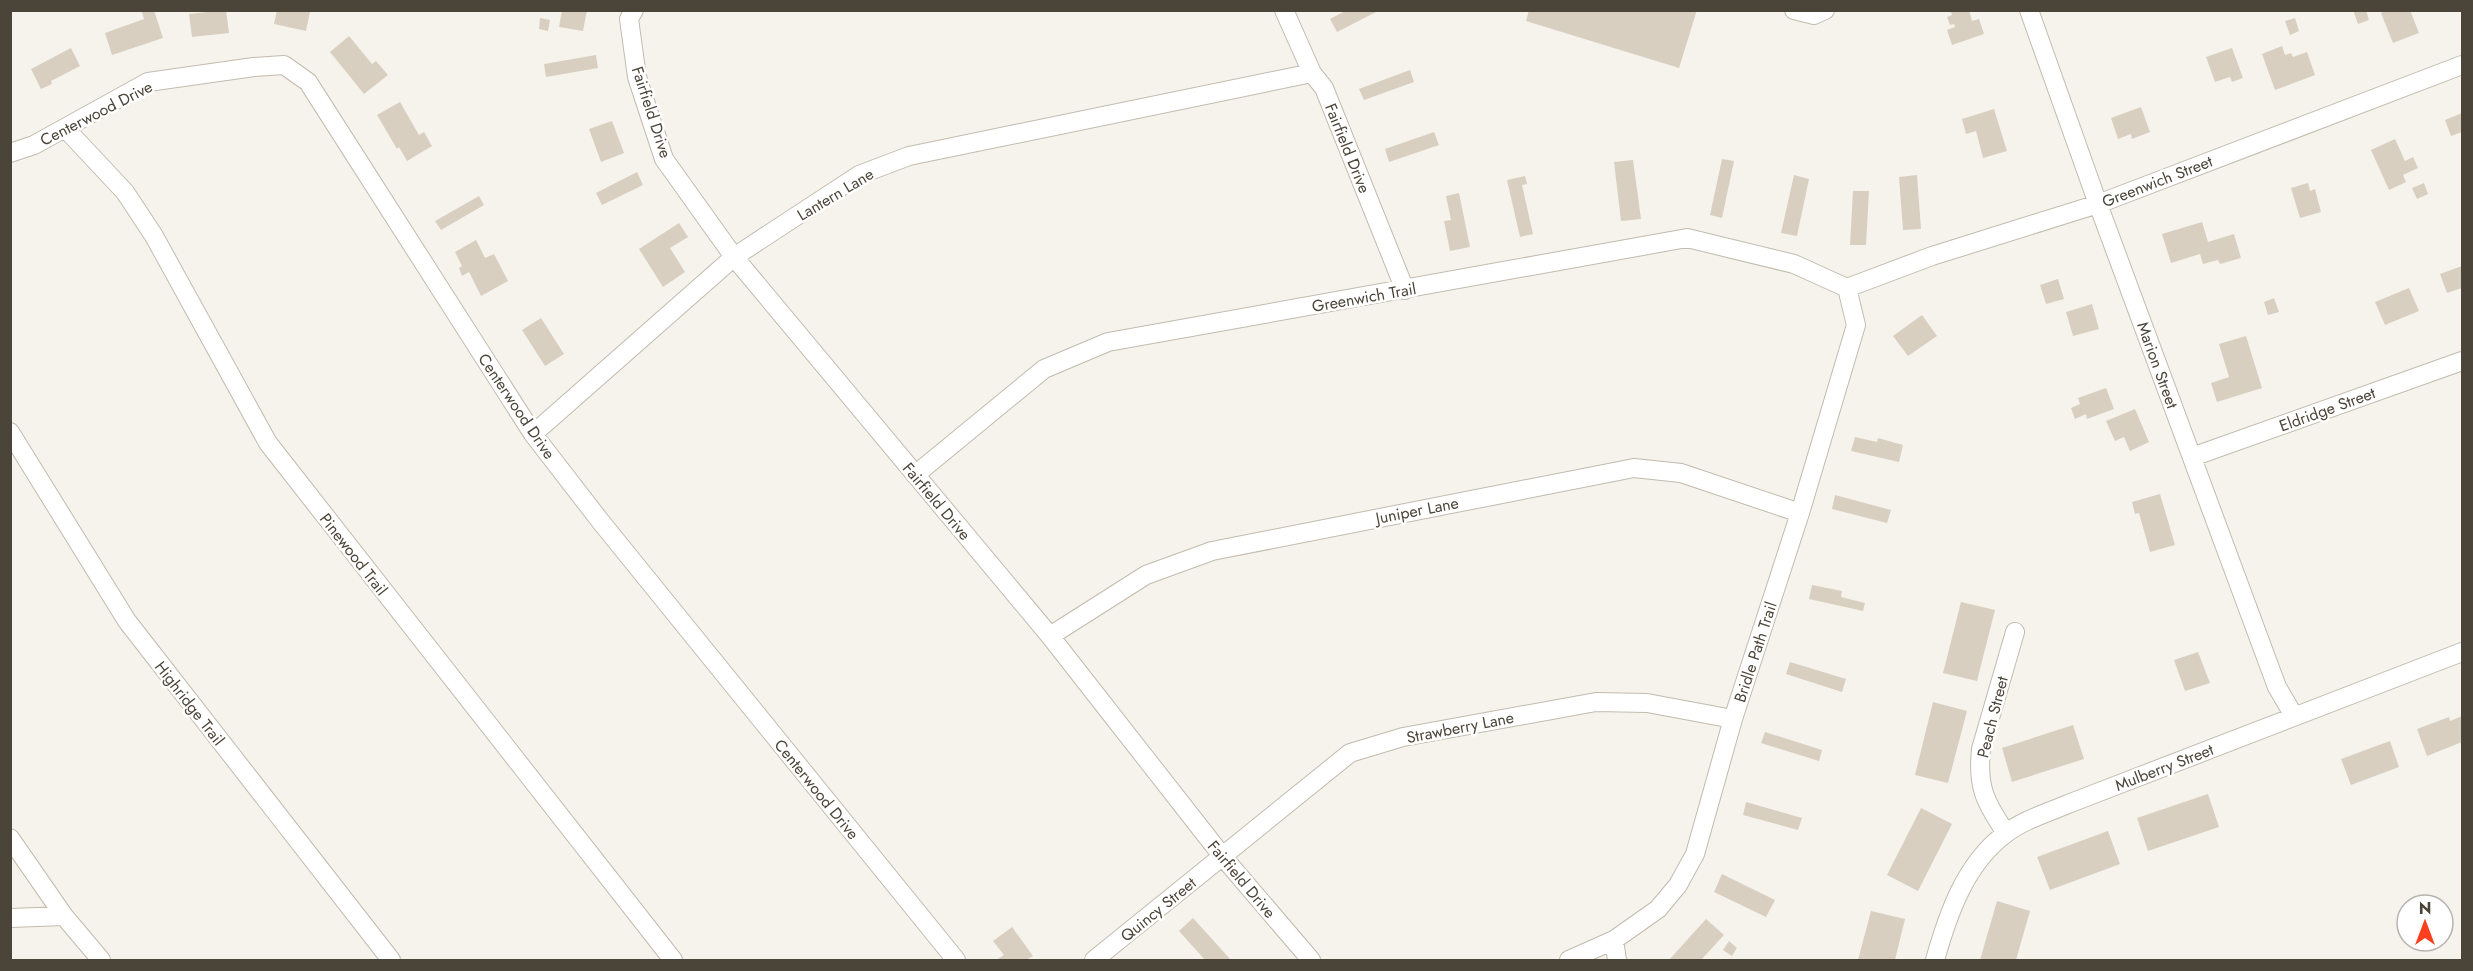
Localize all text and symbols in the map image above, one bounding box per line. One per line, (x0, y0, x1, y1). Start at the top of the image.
street label: Fairfield Drive (626, 63, 677, 161)
street label: Centerwood Drive (36, 75, 156, 152)
street label: Fairfield Drive (1319, 100, 1376, 197)
street label: Greenwich Street (2099, 150, 2216, 213)
street label: Lantern Lane (793, 163, 878, 226)
street label: Greenwich Trail (1310, 277, 1418, 318)
street label: Marion Street (2131, 319, 2184, 412)
street label: Centerwood Drive (473, 349, 561, 464)
street label: Eldridge Street (2276, 381, 2379, 438)
street label: Fairfield Drive (897, 458, 976, 545)
street label: Juniper Lane (1372, 491, 1461, 530)
street label: Pinewood Trail (314, 508, 393, 600)
street label: Bridle Path Trail (1728, 599, 1783, 705)
street label: Highridge Trail (149, 656, 230, 750)
street label: Peach Street (1971, 674, 2014, 760)
street label: Strawberry Lane (1405, 706, 1516, 749)
street label: Centerwood Drive (769, 734, 864, 844)
street label: Mulberry Street (2112, 738, 2217, 797)
street label: Fairfield Drive (1202, 836, 1281, 923)
street label: Quincy Street (1116, 872, 1201, 947)
north arrow (2395, 893, 2455, 953)
text: N (2419, 897, 2431, 920)

